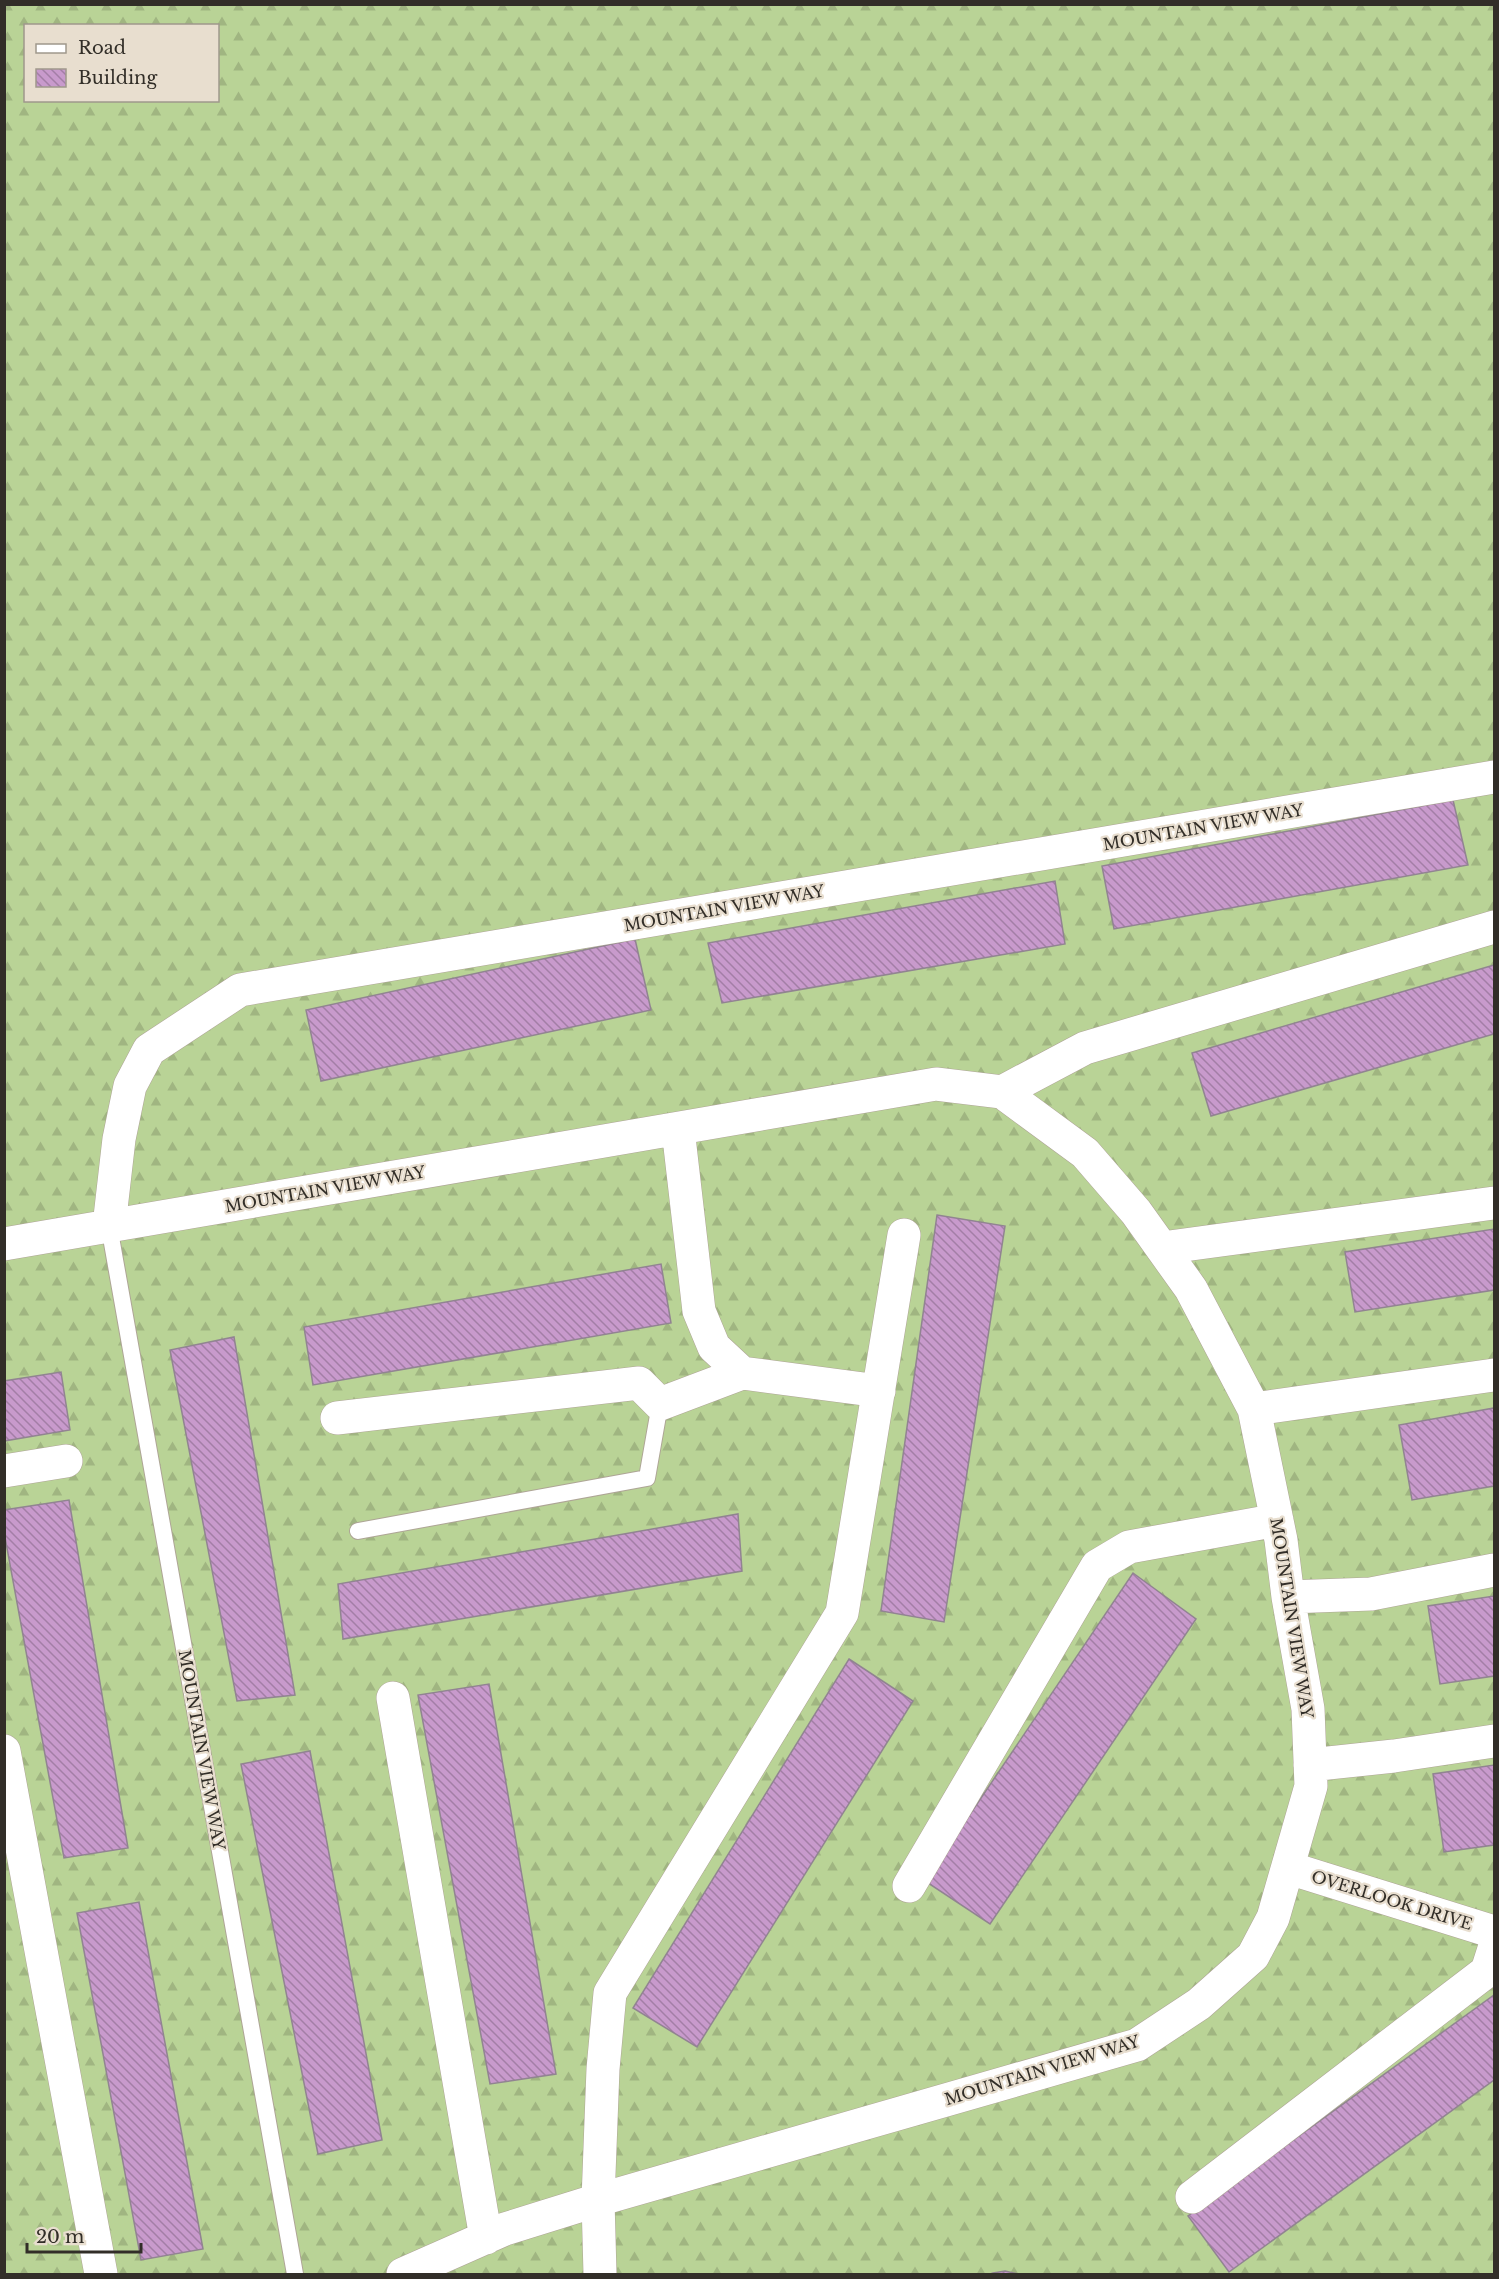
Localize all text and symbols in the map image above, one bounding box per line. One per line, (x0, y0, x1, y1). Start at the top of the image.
legend (24, 24, 219, 102)
text: Road (78, 37, 126, 59)
text: Building (78, 67, 157, 89)
street label: MOUNTAIN VIEW WAY (1101, 799, 1305, 854)
street label: MOUNTAIN VIEW WAY (622, 880, 826, 935)
street label: MOUNTAIN VIEW WAY (223, 1161, 427, 1216)
street label: MOUNTAIN VIEW WAY (1266, 1516, 1318, 1720)
street label: MOUNTAIN VIEW WAY (175, 1648, 230, 1852)
street label: OVERLOOK DRIVE (1309, 1866, 1475, 1934)
street label: MOUNTAIN VIEW WAY (942, 2031, 1142, 2109)
scale bar (27, 2216, 141, 2254)
text: 20 m (36, 2226, 84, 2248)

